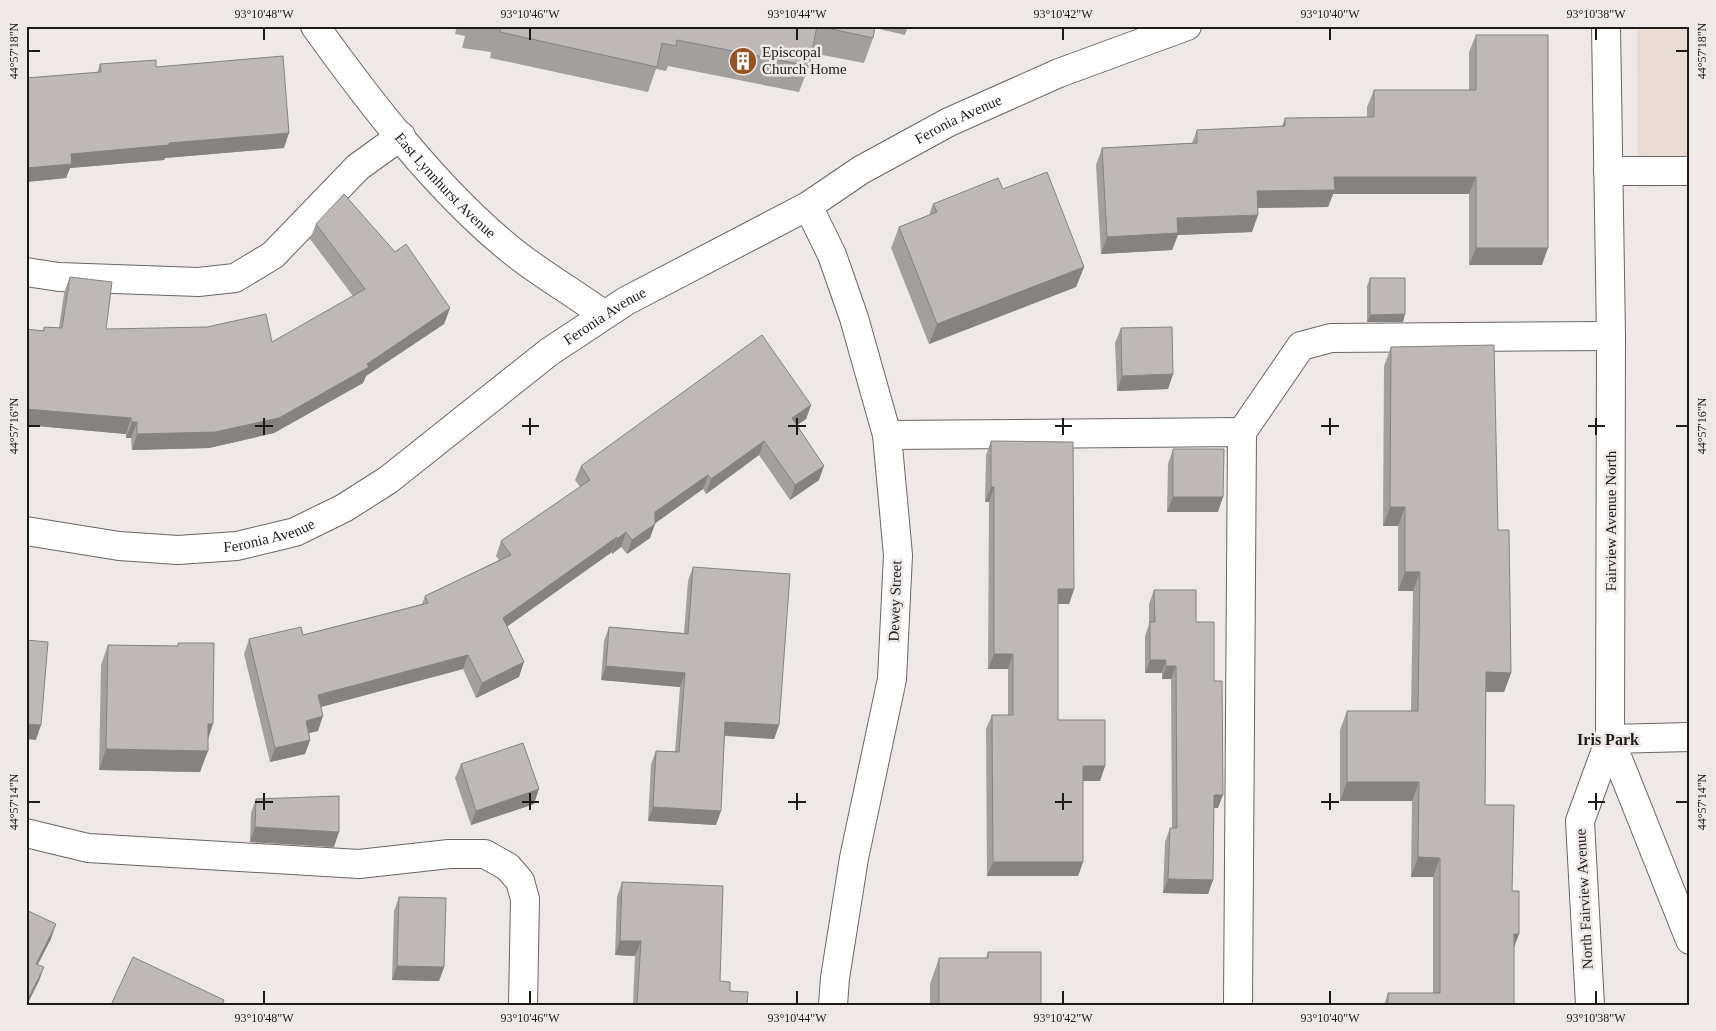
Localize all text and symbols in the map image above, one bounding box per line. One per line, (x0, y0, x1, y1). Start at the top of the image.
text: 93°10'48"W (234, 7, 294, 21)
text: 93°10'46"W (500, 7, 560, 21)
text: 93°10'44"W (767, 7, 827, 21)
text: 93°10'42"W (1033, 7, 1093, 21)
text: 93°10'40"W (1300, 7, 1360, 21)
text: 93°10'38"W (1566, 7, 1626, 21)
text: 44°57'18"N (7, 22, 21, 79)
text: 44°57'18"N (1695, 22, 1709, 79)
place label: Episcopal Church Home (762, 44, 847, 77)
building icon: Episcopal Church Home (728, 46, 758, 76)
street label: Feronia Avenue (912, 91, 1004, 147)
street label: East Lynnhurst Avenue (392, 129, 499, 241)
street label: Feronia Avenue (561, 284, 649, 348)
text: 44°57'16"N (7, 397, 21, 454)
text: 44°57'16"N (1695, 397, 1709, 454)
street label: Fairview Avenue North (1603, 450, 1619, 591)
street label: Feronia Avenue (223, 515, 318, 555)
street label: Dewey Street (886, 559, 904, 642)
district label: Iris Park (1577, 731, 1639, 748)
text: 44°57'14"N (7, 773, 21, 830)
text: 44°57'14"N (1695, 773, 1709, 830)
street label: North Fairview Avenue (1572, 828, 1596, 970)
text: 93°10'48"W (234, 1011, 294, 1025)
text: 93°10'46"W (500, 1011, 560, 1025)
text: 93°10'44"W (767, 1011, 827, 1025)
text: 93°10'42"W (1033, 1011, 1093, 1025)
text: 93°10'40"W (1300, 1011, 1360, 1025)
text: 93°10'38"W (1566, 1011, 1626, 1025)

